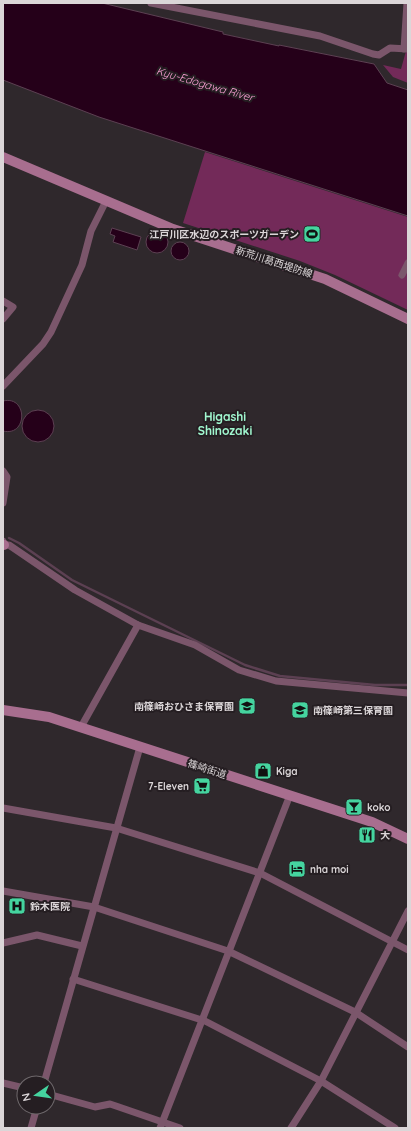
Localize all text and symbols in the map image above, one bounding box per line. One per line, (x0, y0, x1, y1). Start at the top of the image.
water label: Kyu-Edogawa River (155, 63, 257, 105)
sports icon: 江戸川区水辺のスポーツガーデン (302, 224, 322, 244)
place label: 江戸川区水辺のスポーツガーデン (149, 228, 299, 241)
street label: 新荒川葛西堤防線 (234, 243, 314, 281)
district label: Higashi Shinozaki (198, 409, 252, 438)
school or university icon: 南篠崎おひさま保育園 (237, 696, 257, 716)
place label: 南篠崎おひさま保育園 (134, 700, 234, 713)
school or university icon: 南篠崎第三保育園 (290, 700, 310, 720)
place label: 南篠崎第三保育園 (313, 704, 393, 717)
street label: 篠崎街道 (186, 757, 228, 781)
shop icon: Kiga (253, 761, 273, 781)
place label: Kiga (276, 765, 298, 778)
supermarket icon: 7-Eleven (192, 776, 212, 796)
place label: 7-Eleven (148, 780, 189, 793)
bar icon: koko (344, 797, 364, 817)
place label: koko (367, 801, 390, 814)
restaurant icon: 大 (357, 825, 377, 845)
place label: 大 (380, 829, 390, 842)
hotel icon: nha moi (287, 859, 307, 879)
place label: nha moi (310, 863, 349, 876)
hospital icon: 鈴木医院 (7, 896, 27, 916)
place label: 鈴木医院 (30, 900, 70, 913)
north arrow (16, 1075, 56, 1115)
text: N (19, 1092, 34, 1103)

